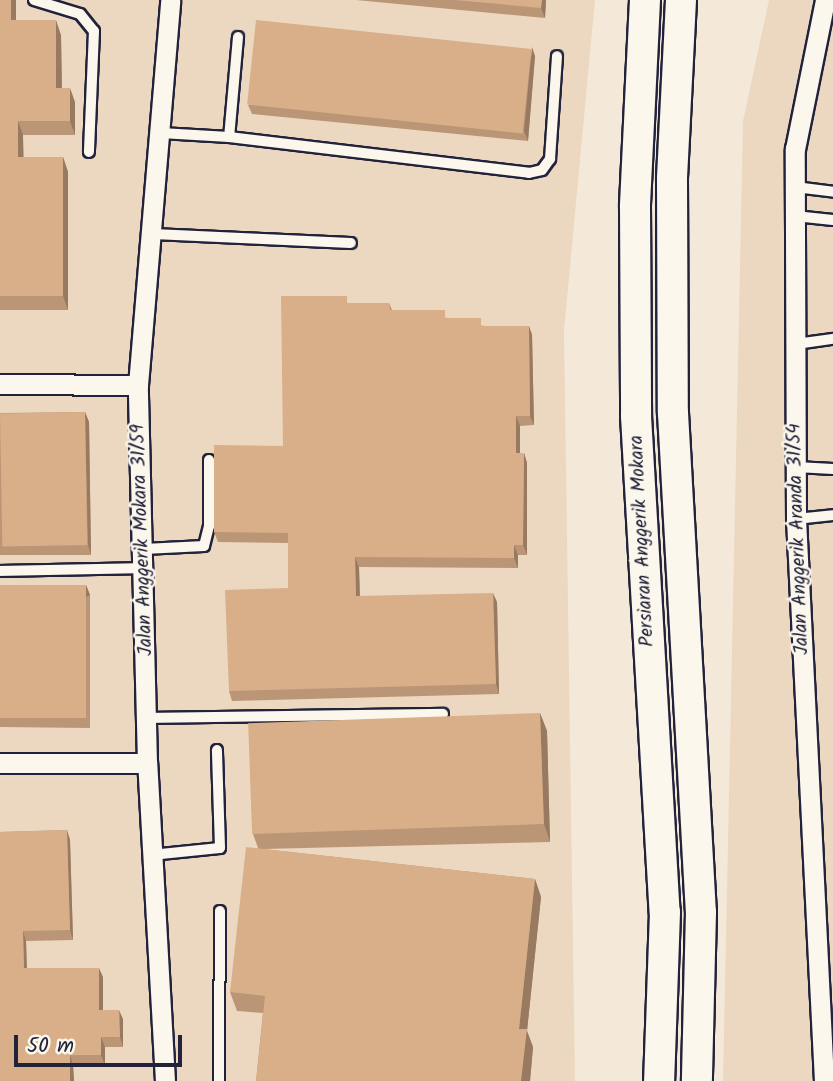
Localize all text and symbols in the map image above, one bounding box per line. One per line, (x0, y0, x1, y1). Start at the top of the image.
street label: Jalan Anggerik Aranda 31/54 (784, 423, 814, 655)
street label: Jalan Anggerik Mokara 31/59 (128, 424, 158, 656)
street label: Persiaran Anggerik Mokara (626, 435, 660, 647)
scale bar (18, 1021, 186, 1066)
text: 50 m (27, 1030, 74, 1063)

